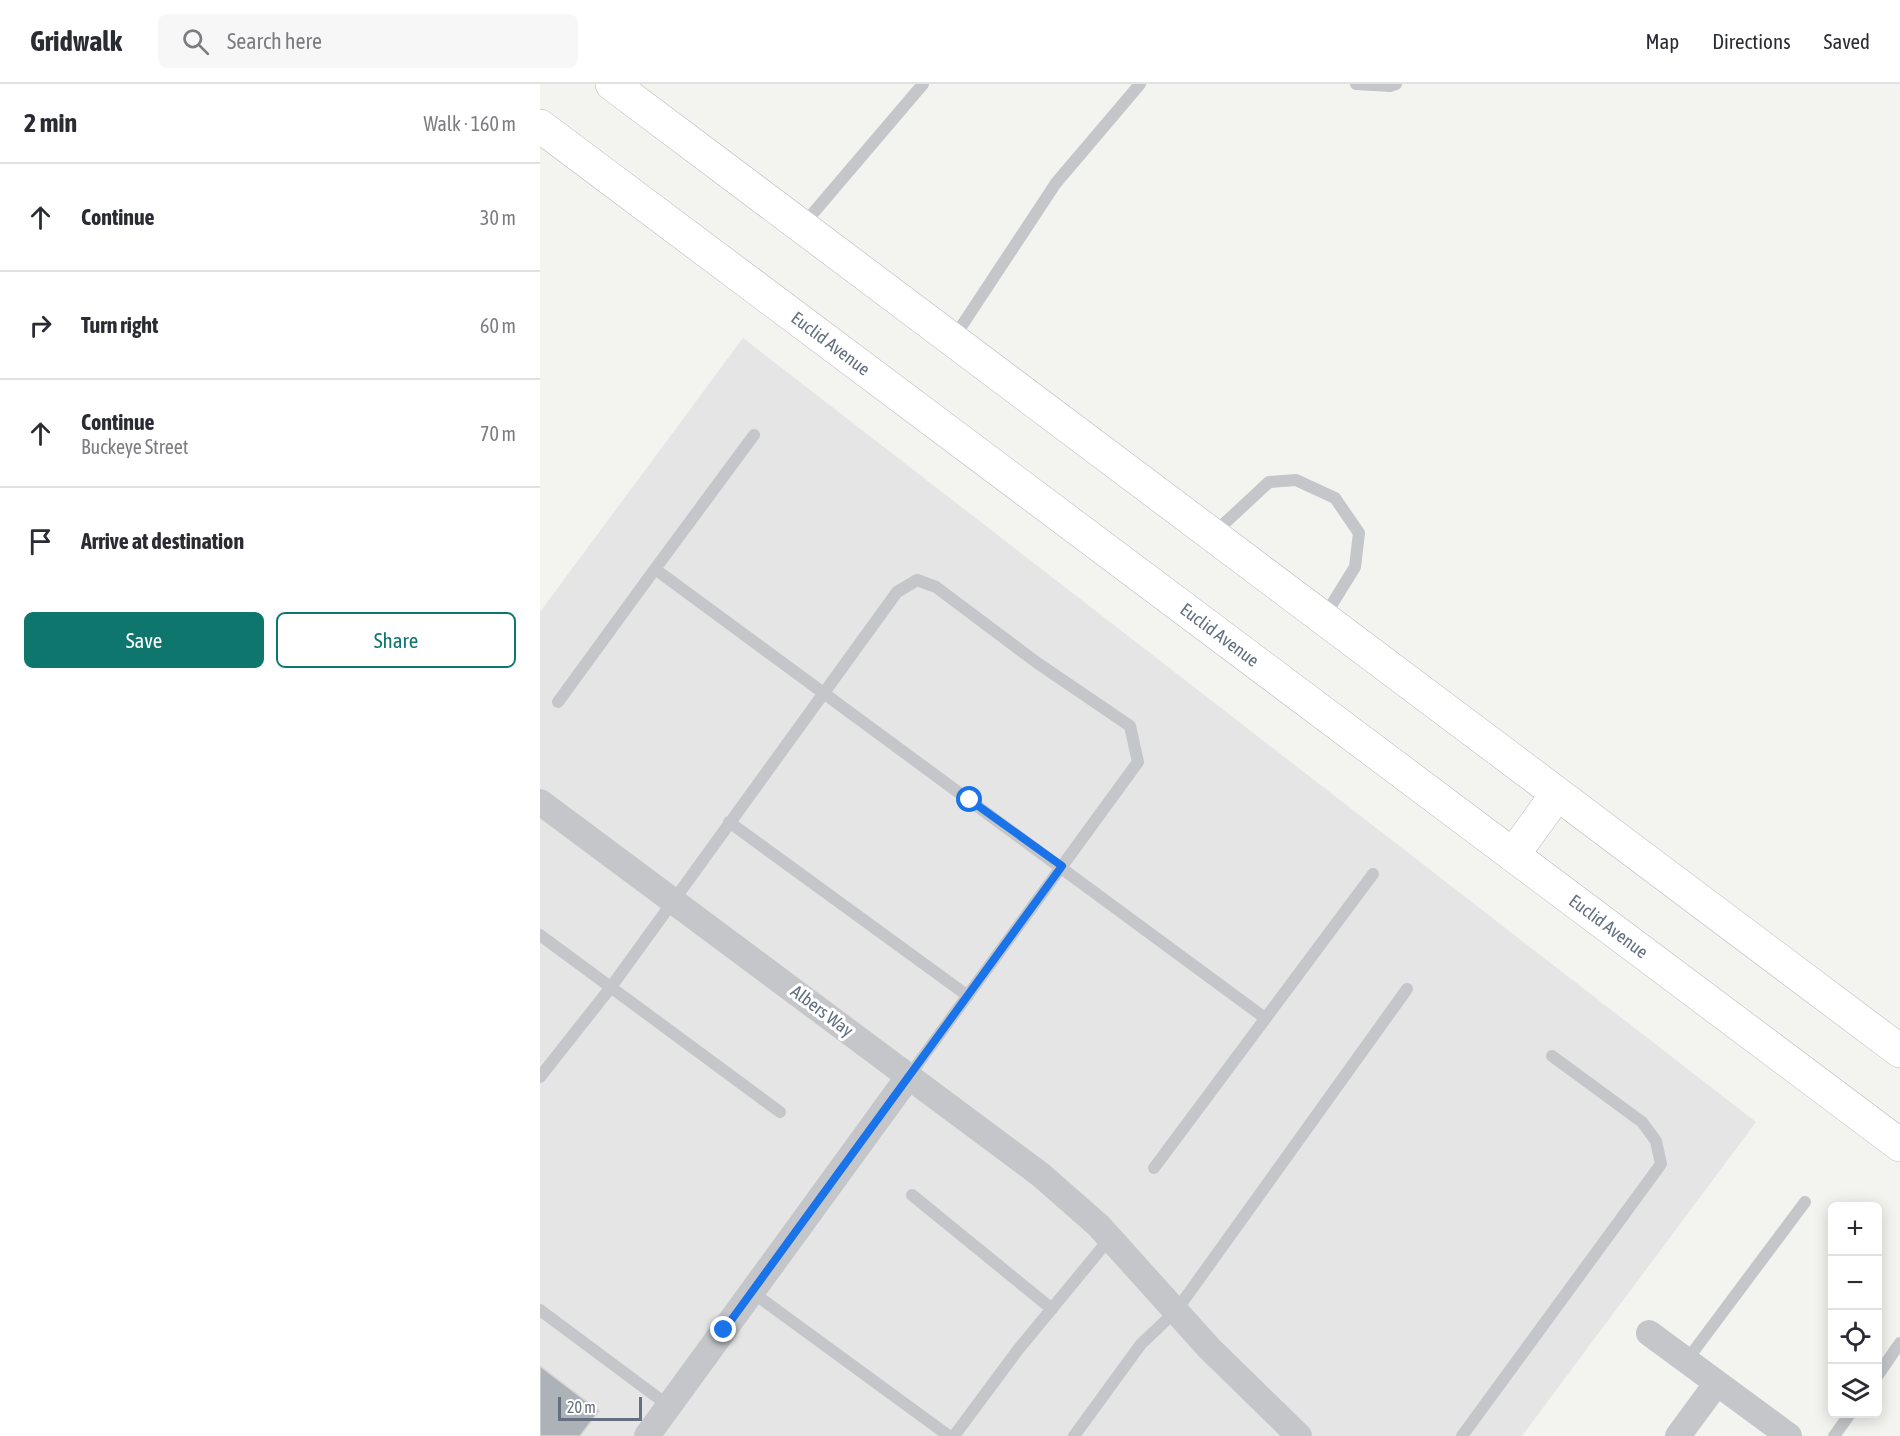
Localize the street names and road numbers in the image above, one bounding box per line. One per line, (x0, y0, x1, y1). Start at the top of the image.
street label: Euclid Avenue (787, 307, 874, 380)
street label: Euclid Avenue (1176, 598, 1263, 671)
street label: Euclid Avenue (1565, 890, 1652, 962)
street label: Albers Way (787, 980, 858, 1041)

